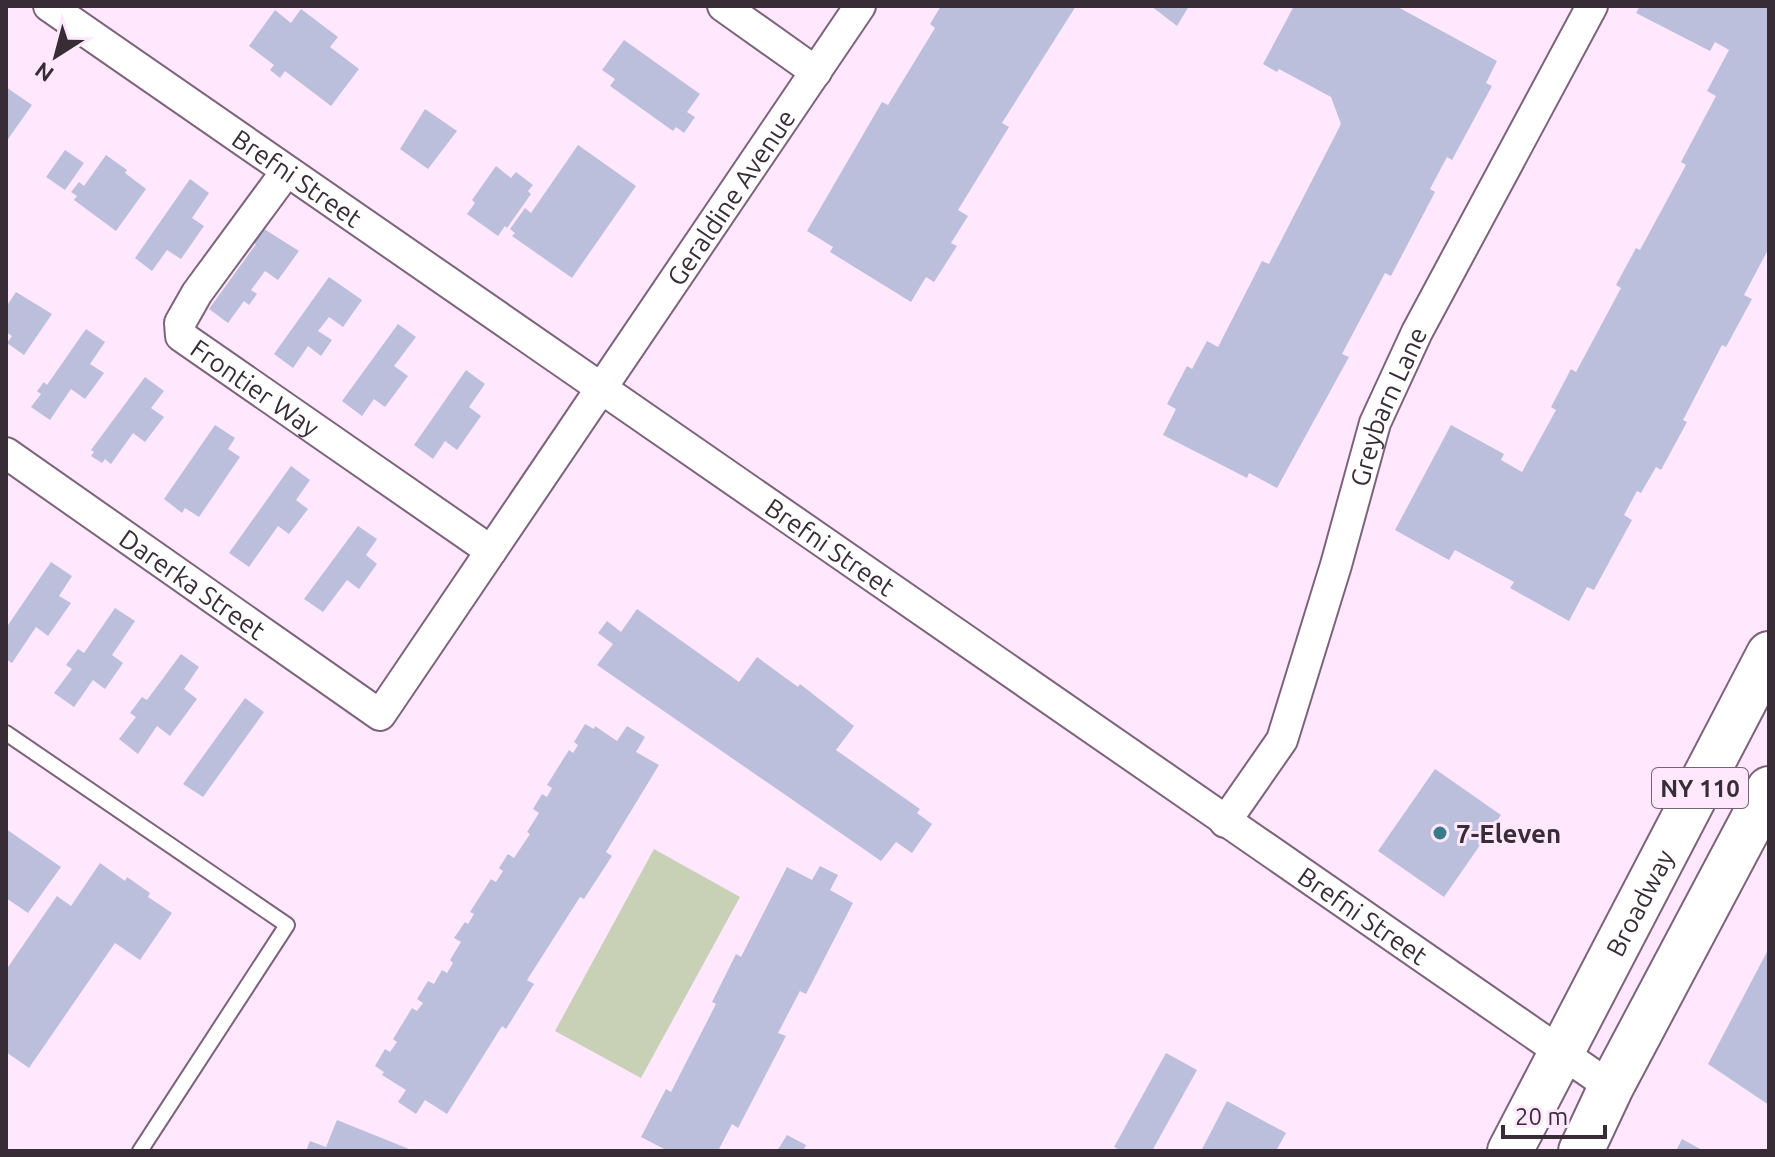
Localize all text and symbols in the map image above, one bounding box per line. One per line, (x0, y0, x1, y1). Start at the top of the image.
north arrow (16, 16, 96, 96)
text: N (30, 58, 58, 88)
street label: Geraldine Avenue (661, 104, 800, 291)
street label: Brefni Street (227, 123, 367, 233)
street label: Greybarn Lane (1344, 322, 1432, 489)
street label: Frontier Way (186, 333, 325, 442)
street label: Brefni Street (760, 492, 900, 601)
street label: Darerka Street (114, 523, 271, 645)
road number: NY 110 (1652, 768, 1748, 808)
place label: 7-Eleven (1456, 819, 1561, 848)
marker: 7-Eleven (1431, 824, 1449, 842)
street label: Broadway (1600, 844, 1679, 961)
street label: Brefni Street (1293, 861, 1433, 970)
scale bar (1503, 1089, 1605, 1139)
text: 20 m (1515, 1103, 1568, 1130)

